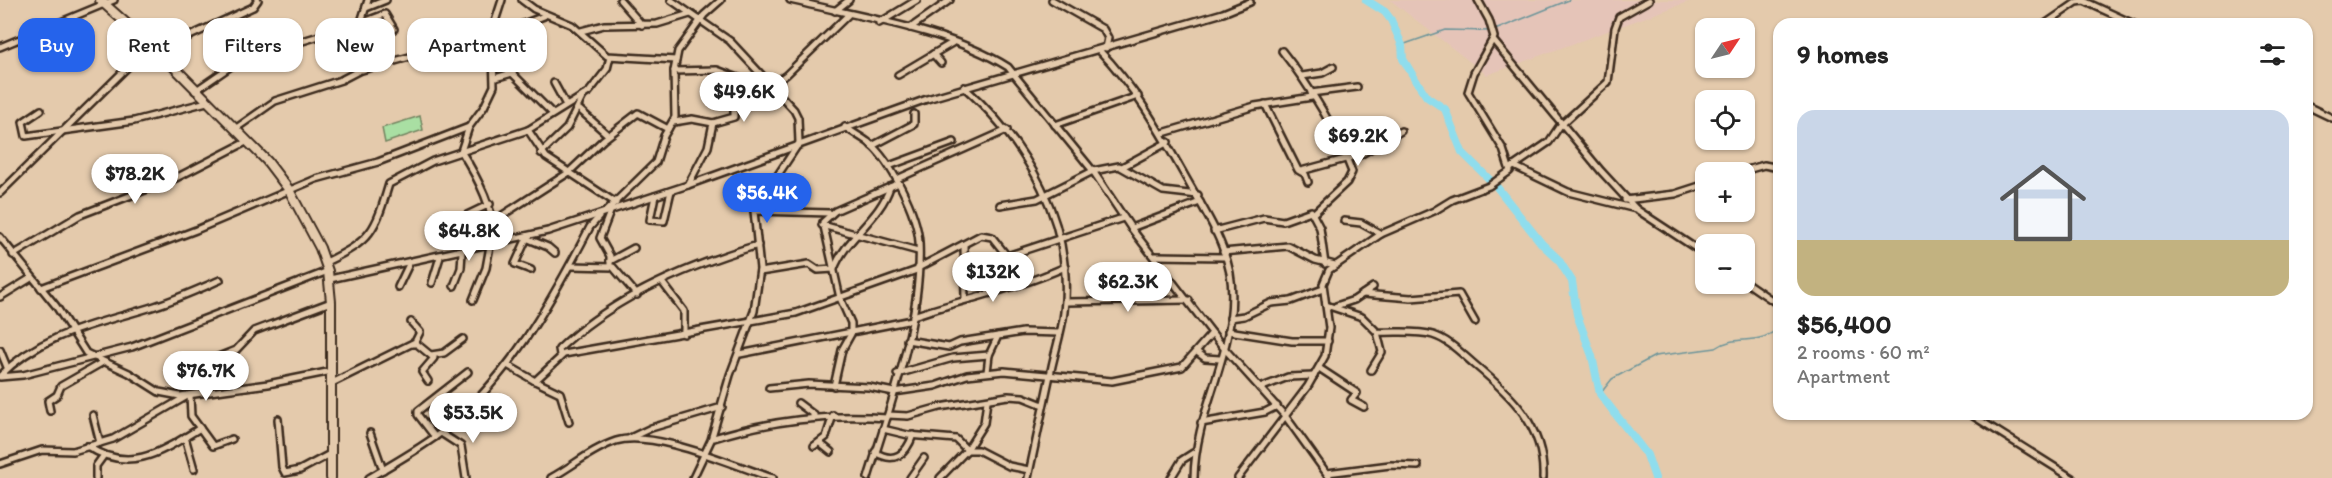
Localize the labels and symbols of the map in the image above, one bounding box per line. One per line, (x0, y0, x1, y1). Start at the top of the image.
north arrow (1695, 18, 1755, 78)
pin: $49.6K (695, 72, 793, 123)
pin: $69.2K (1309, 116, 1407, 167)
pin: $78.2K (86, 154, 184, 205)
pin: $56.4K (718, 173, 816, 224)
pin: $64.8K (420, 211, 518, 262)
pin: $132K (951, 252, 1035, 303)
pin: $62.3K (1079, 262, 1177, 313)
pin: $76.7K (157, 351, 255, 402)
pin: $53.5K (424, 393, 522, 444)

